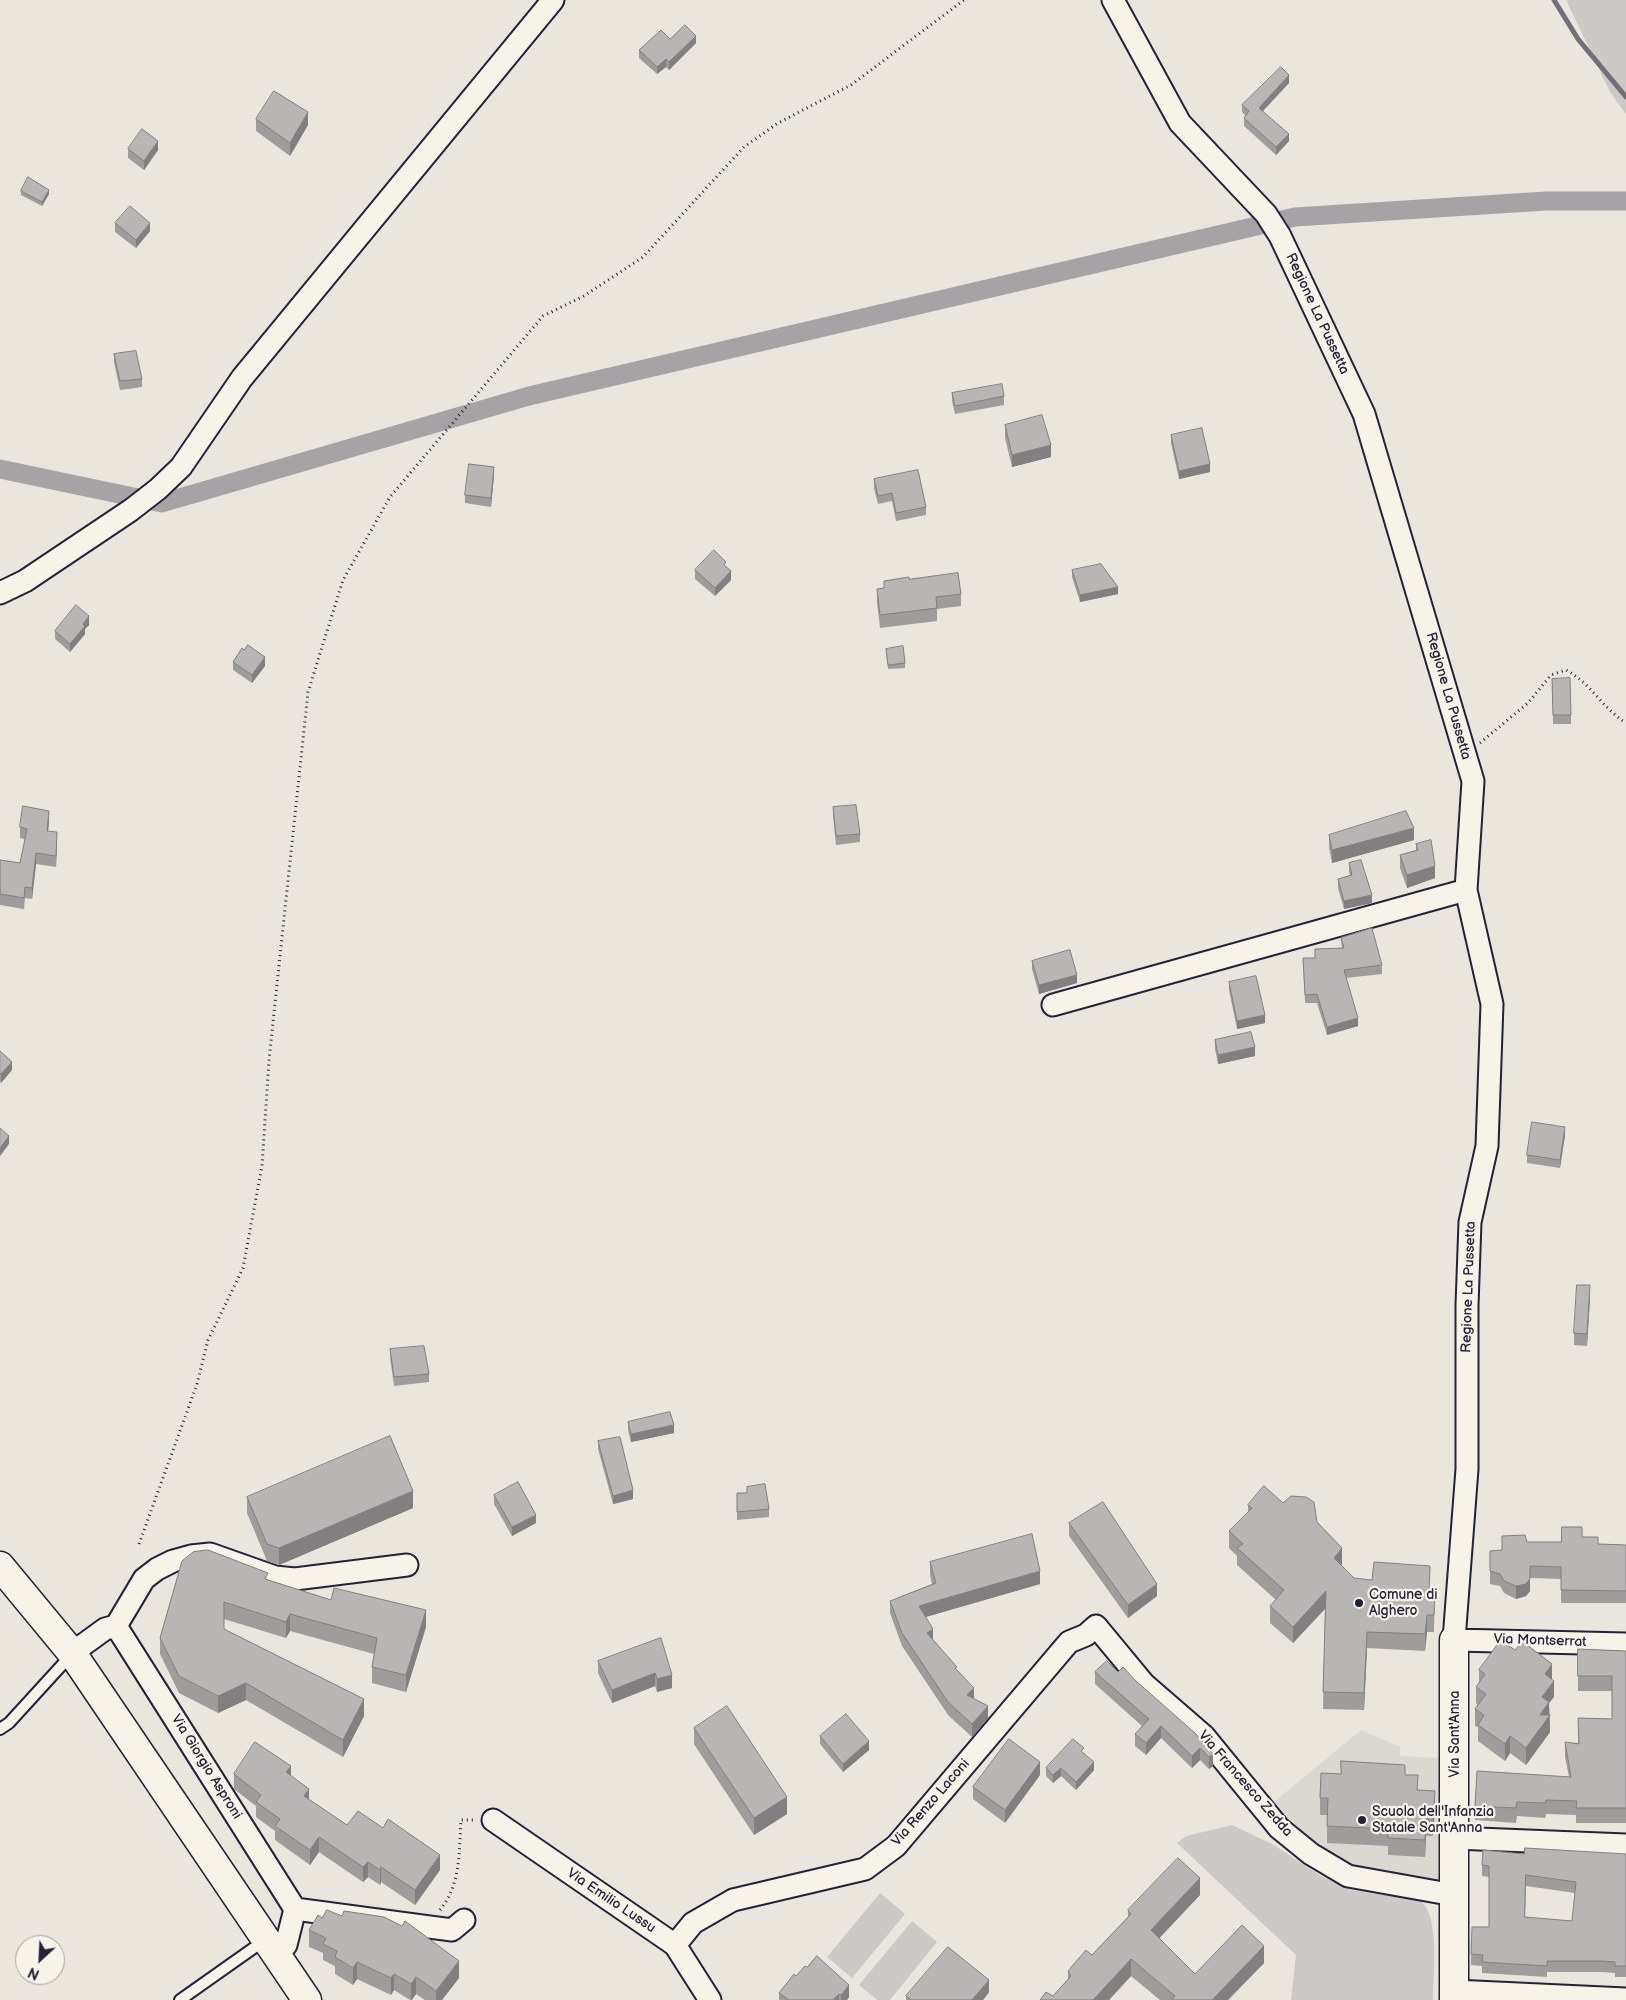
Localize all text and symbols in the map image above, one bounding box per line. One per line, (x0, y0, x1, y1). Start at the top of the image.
street label: Regione La Pussetta (1282, 251, 1352, 377)
street label: Regione La Pussetta (1422, 630, 1474, 762)
street label: Regione La Pussetta (1458, 1221, 1480, 1353)
place label: Comune di Alghero (1369, 1587, 1437, 1620)
marker: Comune di Alghero (1353, 1597, 1365, 1609)
street label: Via Montserrat (1493, 1631, 1587, 1651)
street label: Via Sant'Anna (1447, 1691, 1463, 1777)
street label: Via Giorgio Asproni (167, 1712, 245, 1822)
street label: Via Francesco Zedda (1194, 1727, 1296, 1841)
street label: Via Renzo Laconi (889, 1756, 973, 1850)
place label: Scuola dell'Infanzia Statale Sant'Anna (1372, 1804, 1494, 1836)
marker: Scuola dell'Infanzia Statale Sant'Anna (1356, 1814, 1368, 1826)
street label: Via Emilio Lussu (563, 1865, 659, 1937)
north arrow (15, 1935, 65, 1985)
text: N (26, 1963, 42, 1983)

